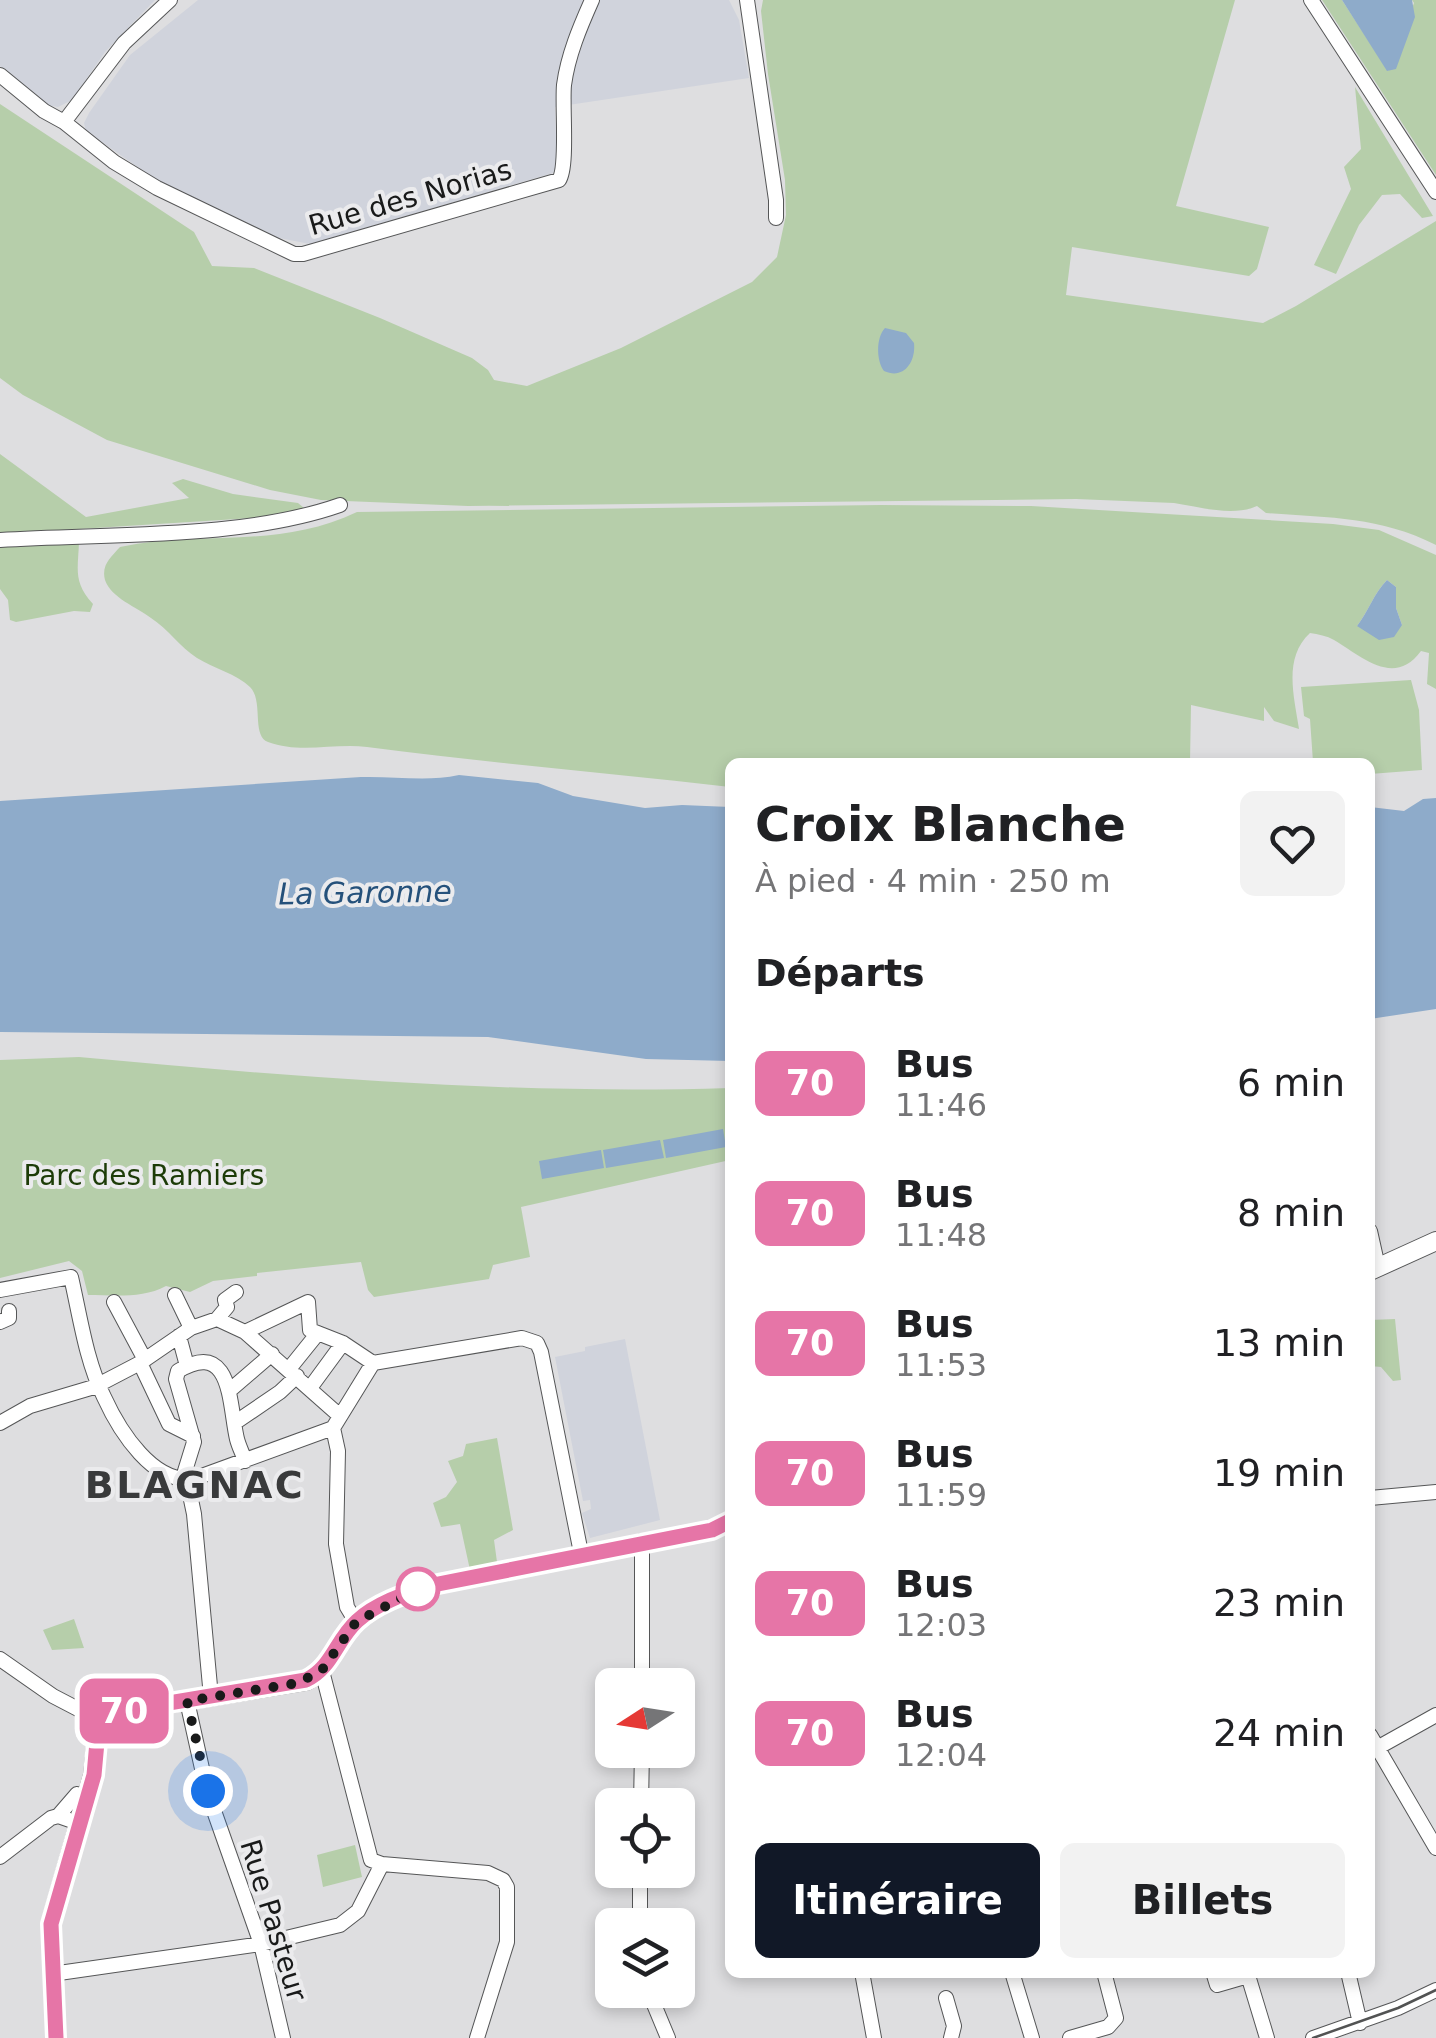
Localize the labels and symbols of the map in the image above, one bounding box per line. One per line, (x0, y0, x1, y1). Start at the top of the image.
street label: Rue des Norias (305, 153, 515, 242)
water label: La Garonne (278, 873, 452, 912)
park label: Parc des Ramiers (24, 1159, 264, 1192)
district label: BLAGNAC (85, 1463, 305, 1507)
unlabelled marker (397, 1568, 439, 1610)
north arrow (595, 1668, 695, 1768)
line badge: 70 (79, 1678, 169, 1744)
your location (183, 1766, 233, 1816)
street label: Rue Pasteur (233, 1836, 314, 2005)

